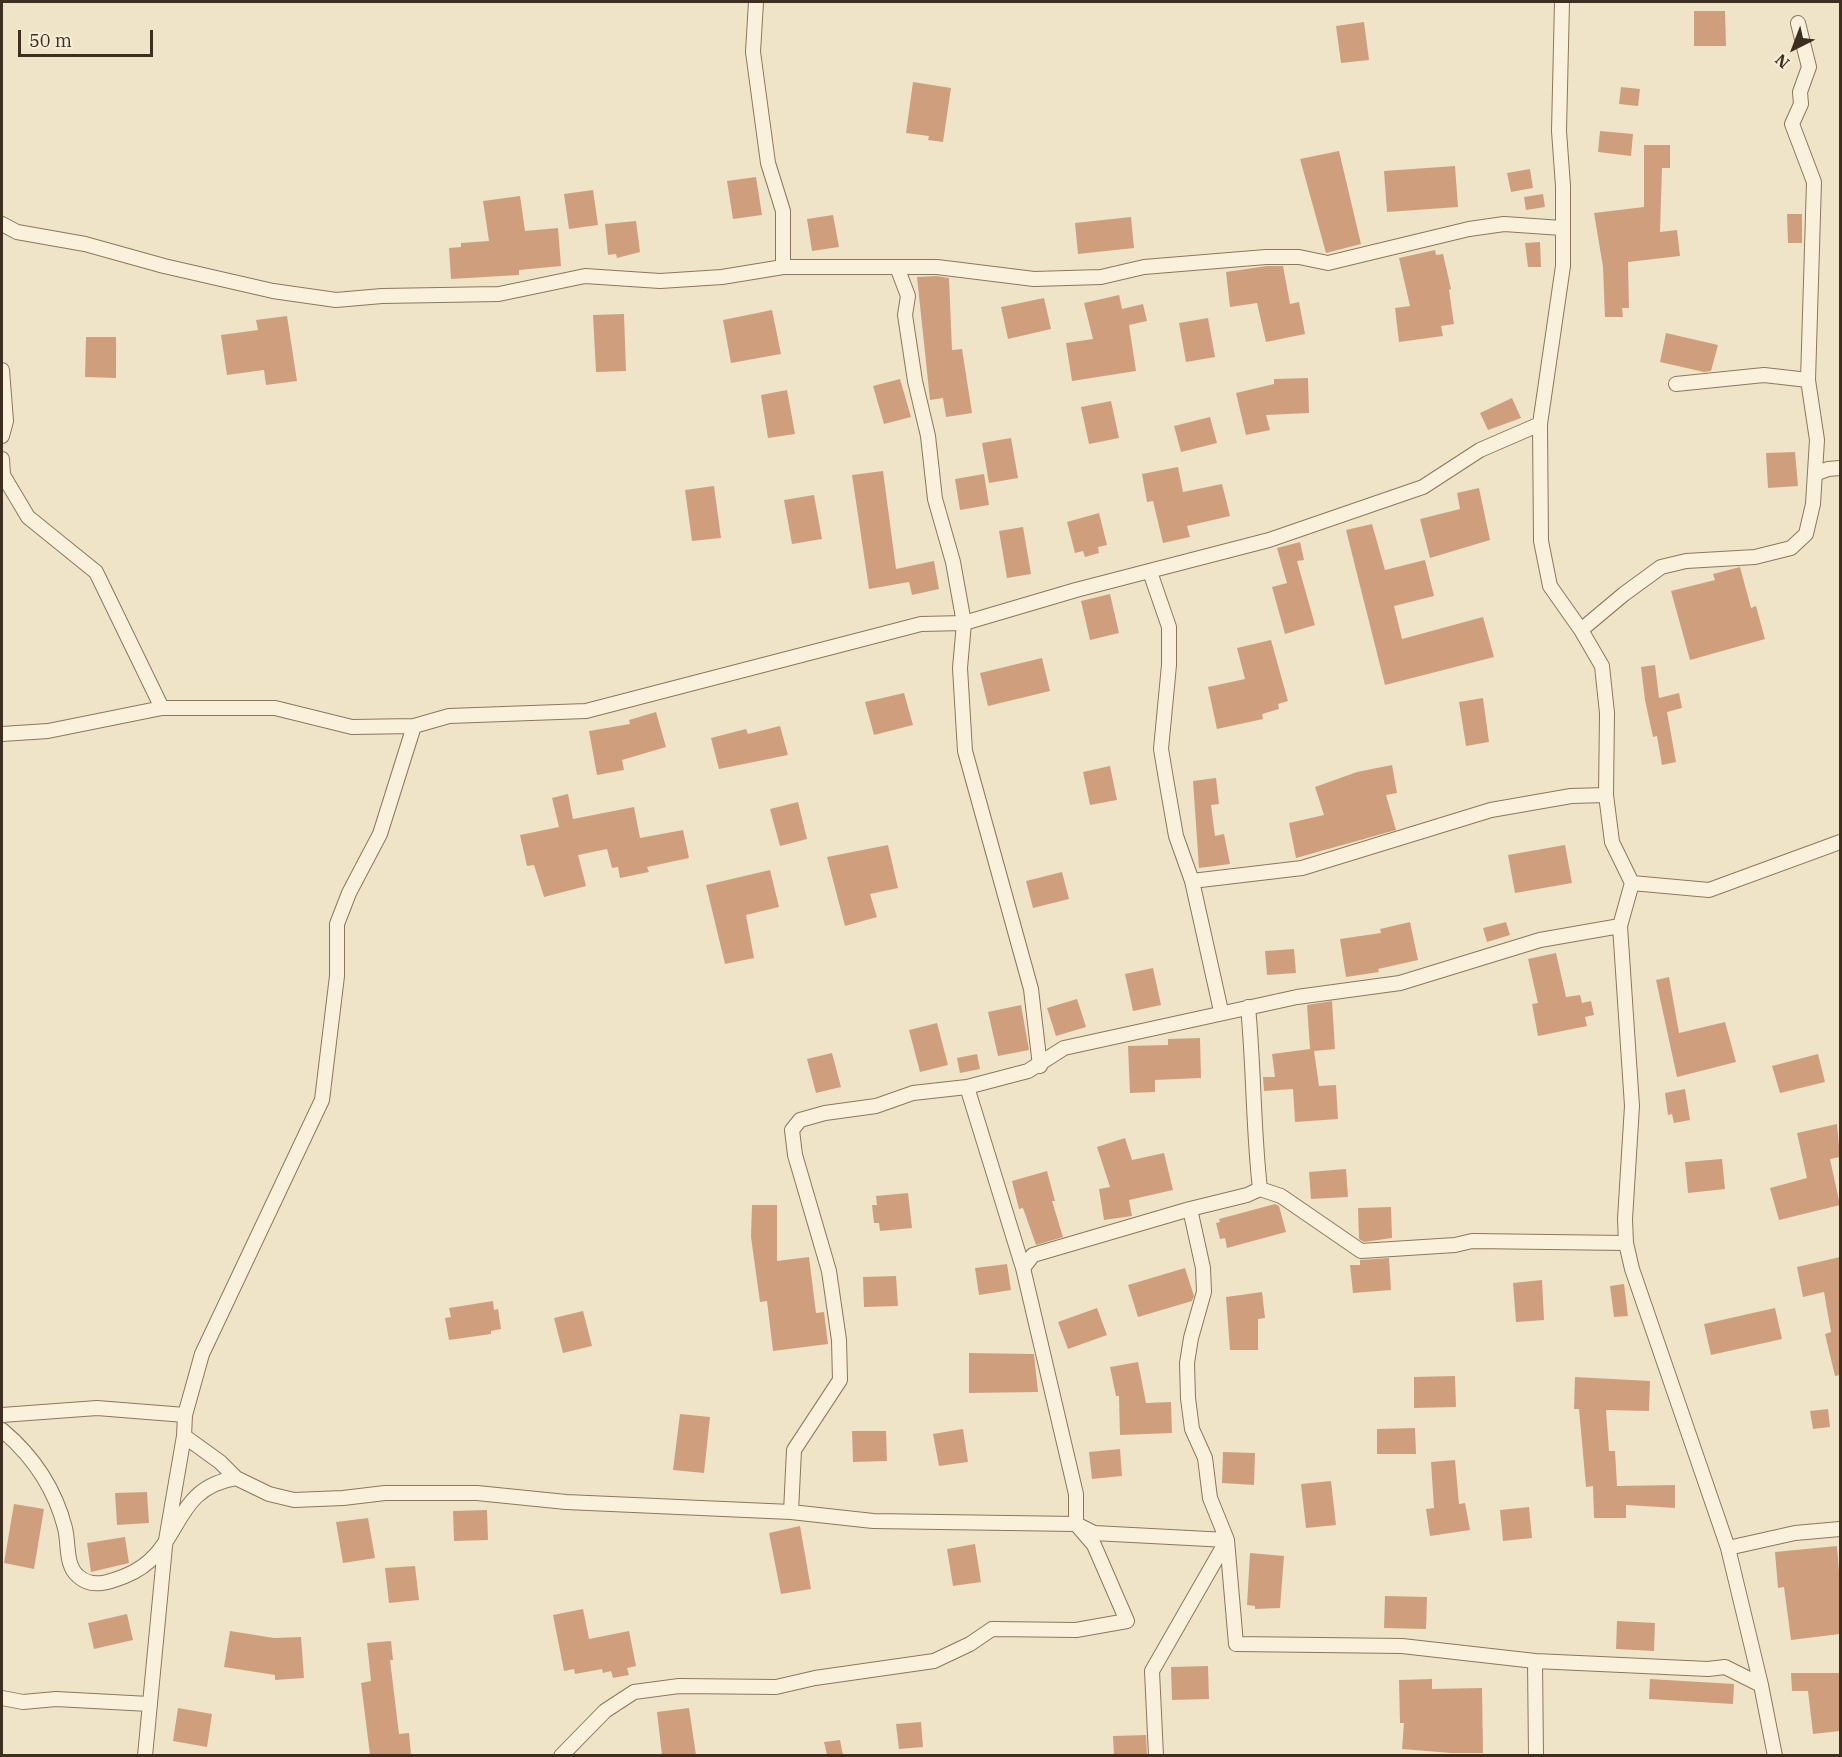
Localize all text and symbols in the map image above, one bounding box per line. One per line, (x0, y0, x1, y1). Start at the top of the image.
scale bar (21, 18, 156, 56)
north arrow (1764, 18, 1824, 78)
text: 50 m (29, 29, 72, 52)
text: N (1771, 50, 1793, 73)

